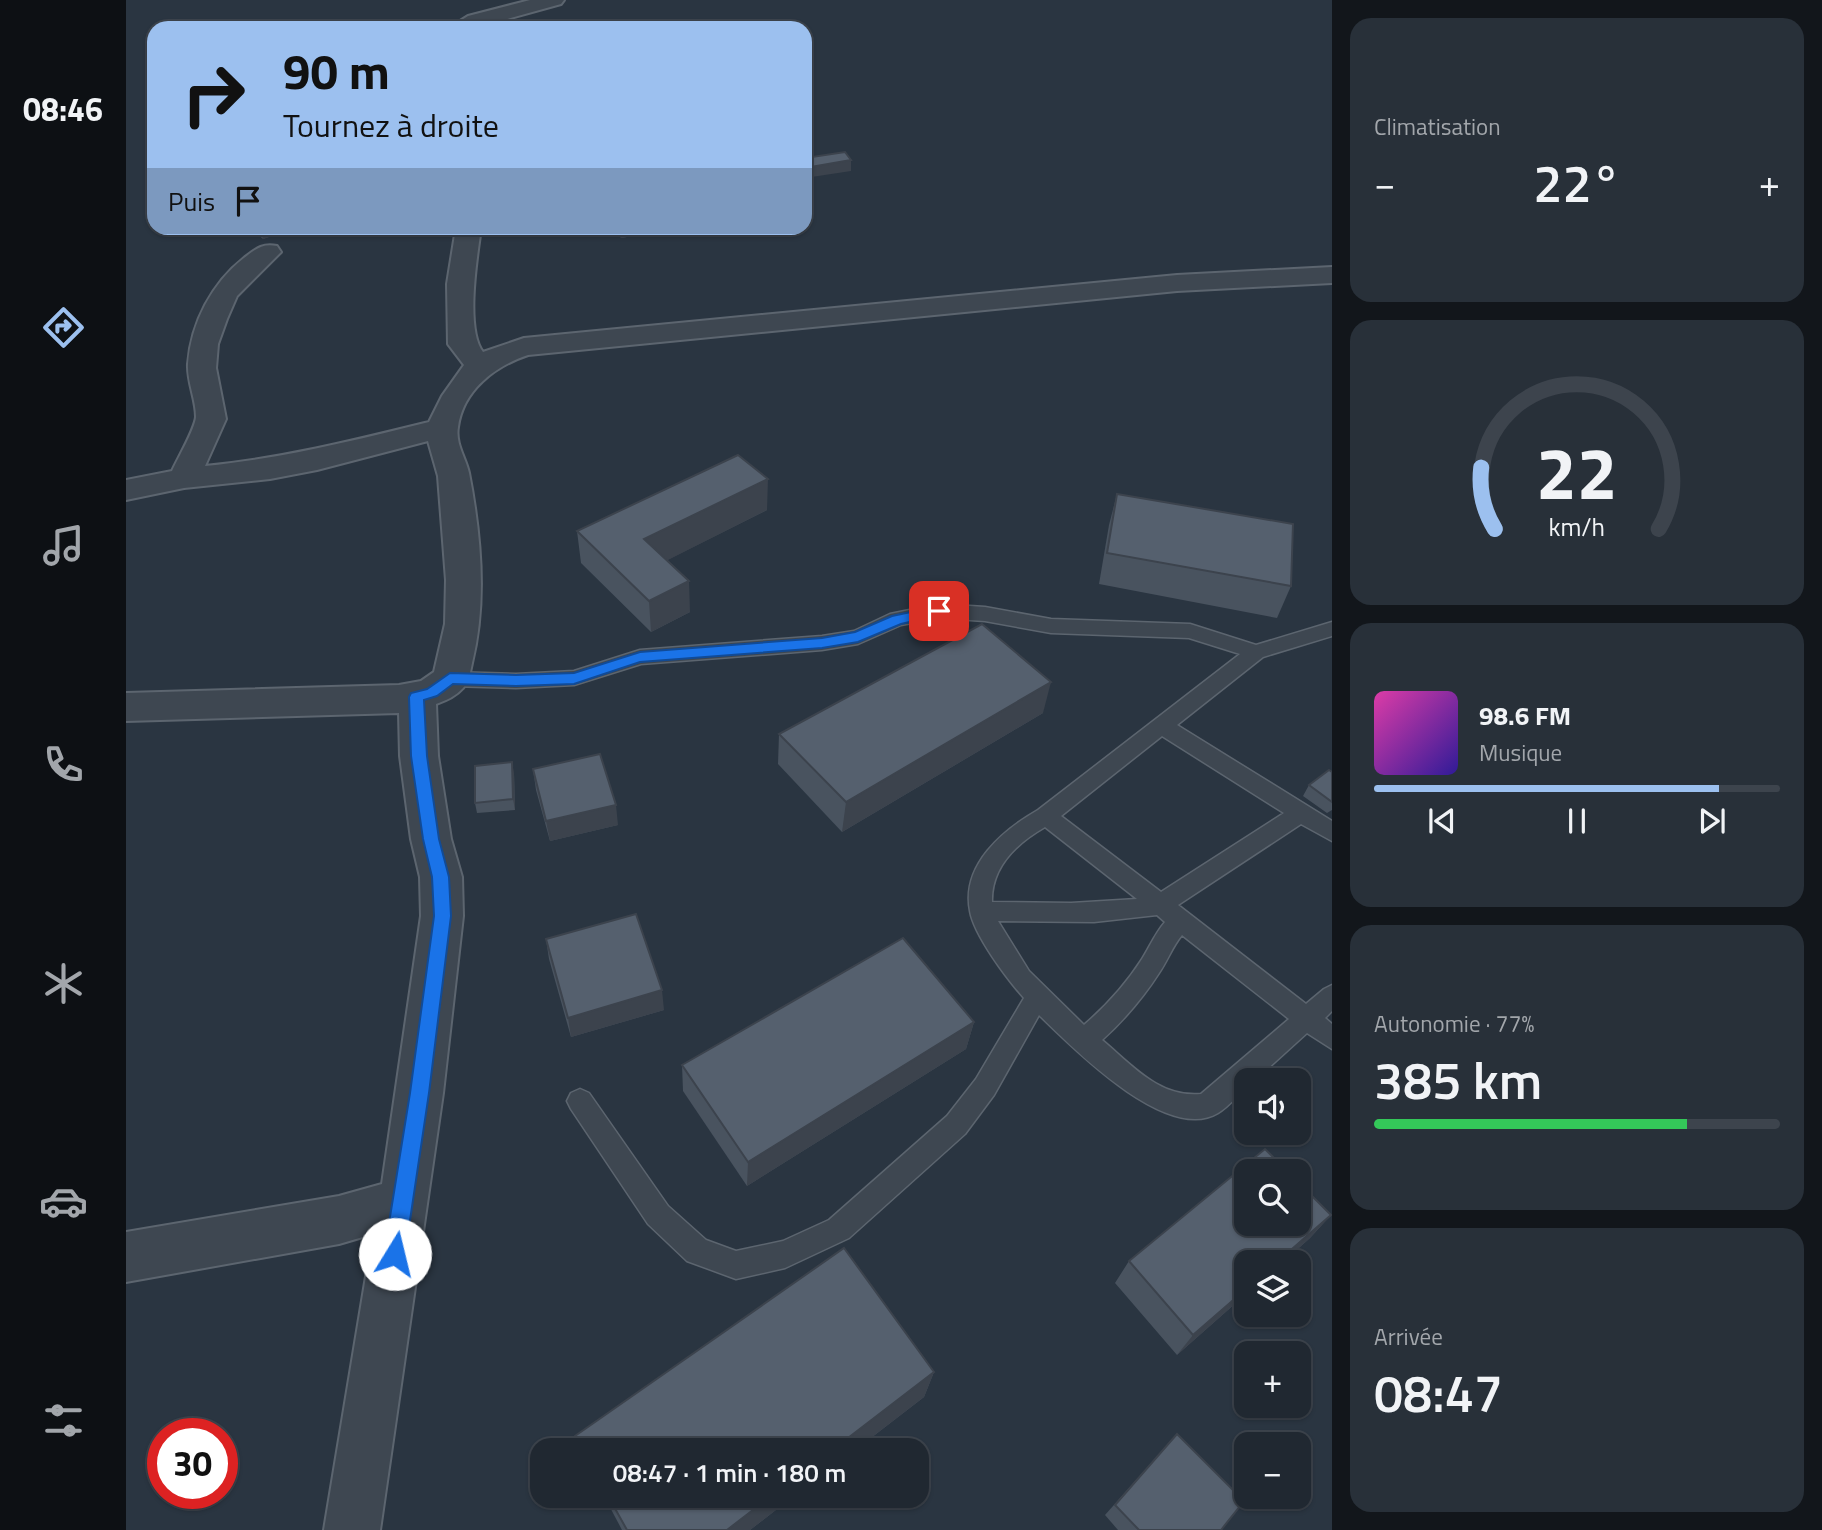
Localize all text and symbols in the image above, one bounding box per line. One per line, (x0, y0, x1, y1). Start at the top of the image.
text: 90 m (283, 33, 390, 108)
icon: right (168, 49, 259, 140)
text: 08:46 (23, 85, 103, 133)
text: Tournez à droite (283, 101, 499, 149)
text: Climatisation (1374, 109, 1501, 144)
text: 22° (1533, 143, 1621, 222)
text: − (1374, 154, 1395, 212)
text: + (1759, 154, 1780, 212)
text: Puis (168, 182, 215, 221)
icon: arrive (229, 182, 267, 220)
icon: directions (39, 303, 88, 352)
text: 22 (1536, 417, 1618, 527)
text: km/h (1549, 507, 1605, 545)
icon: music (39, 521, 88, 570)
pin (909, 581, 969, 641)
icon: arrive (920, 592, 958, 630)
text: 98.6 FM (1479, 696, 1571, 735)
text: Musique (1479, 735, 1562, 770)
icon: phone (39, 740, 88, 789)
icon: previous (1423, 802, 1461, 840)
icon: pause (1558, 802, 1596, 840)
icon: next (1693, 802, 1731, 840)
icon: climate (39, 959, 88, 1008)
text: Autonomie · 77% (1374, 1006, 1534, 1041)
text: 385 km (1374, 1040, 1542, 1119)
map controls (1234, 1068, 1311, 1509)
button: sound (1234, 1068, 1311, 1145)
button: search (1234, 1159, 1311, 1236)
icon: car (39, 1177, 88, 1226)
position arrow (358, 1217, 432, 1291)
button: layers (1234, 1250, 1311, 1327)
text: Arrivée (1374, 1319, 1443, 1354)
button: + (1234, 1341, 1311, 1418)
text: 08:47 (1374, 1353, 1503, 1432)
icon: filters (39, 1396, 88, 1445)
speed limit sign: 30 (147, 1418, 238, 1509)
button: − (1234, 1432, 1311, 1509)
text: 08:47 · 1 min · 180 m (613, 1453, 846, 1492)

